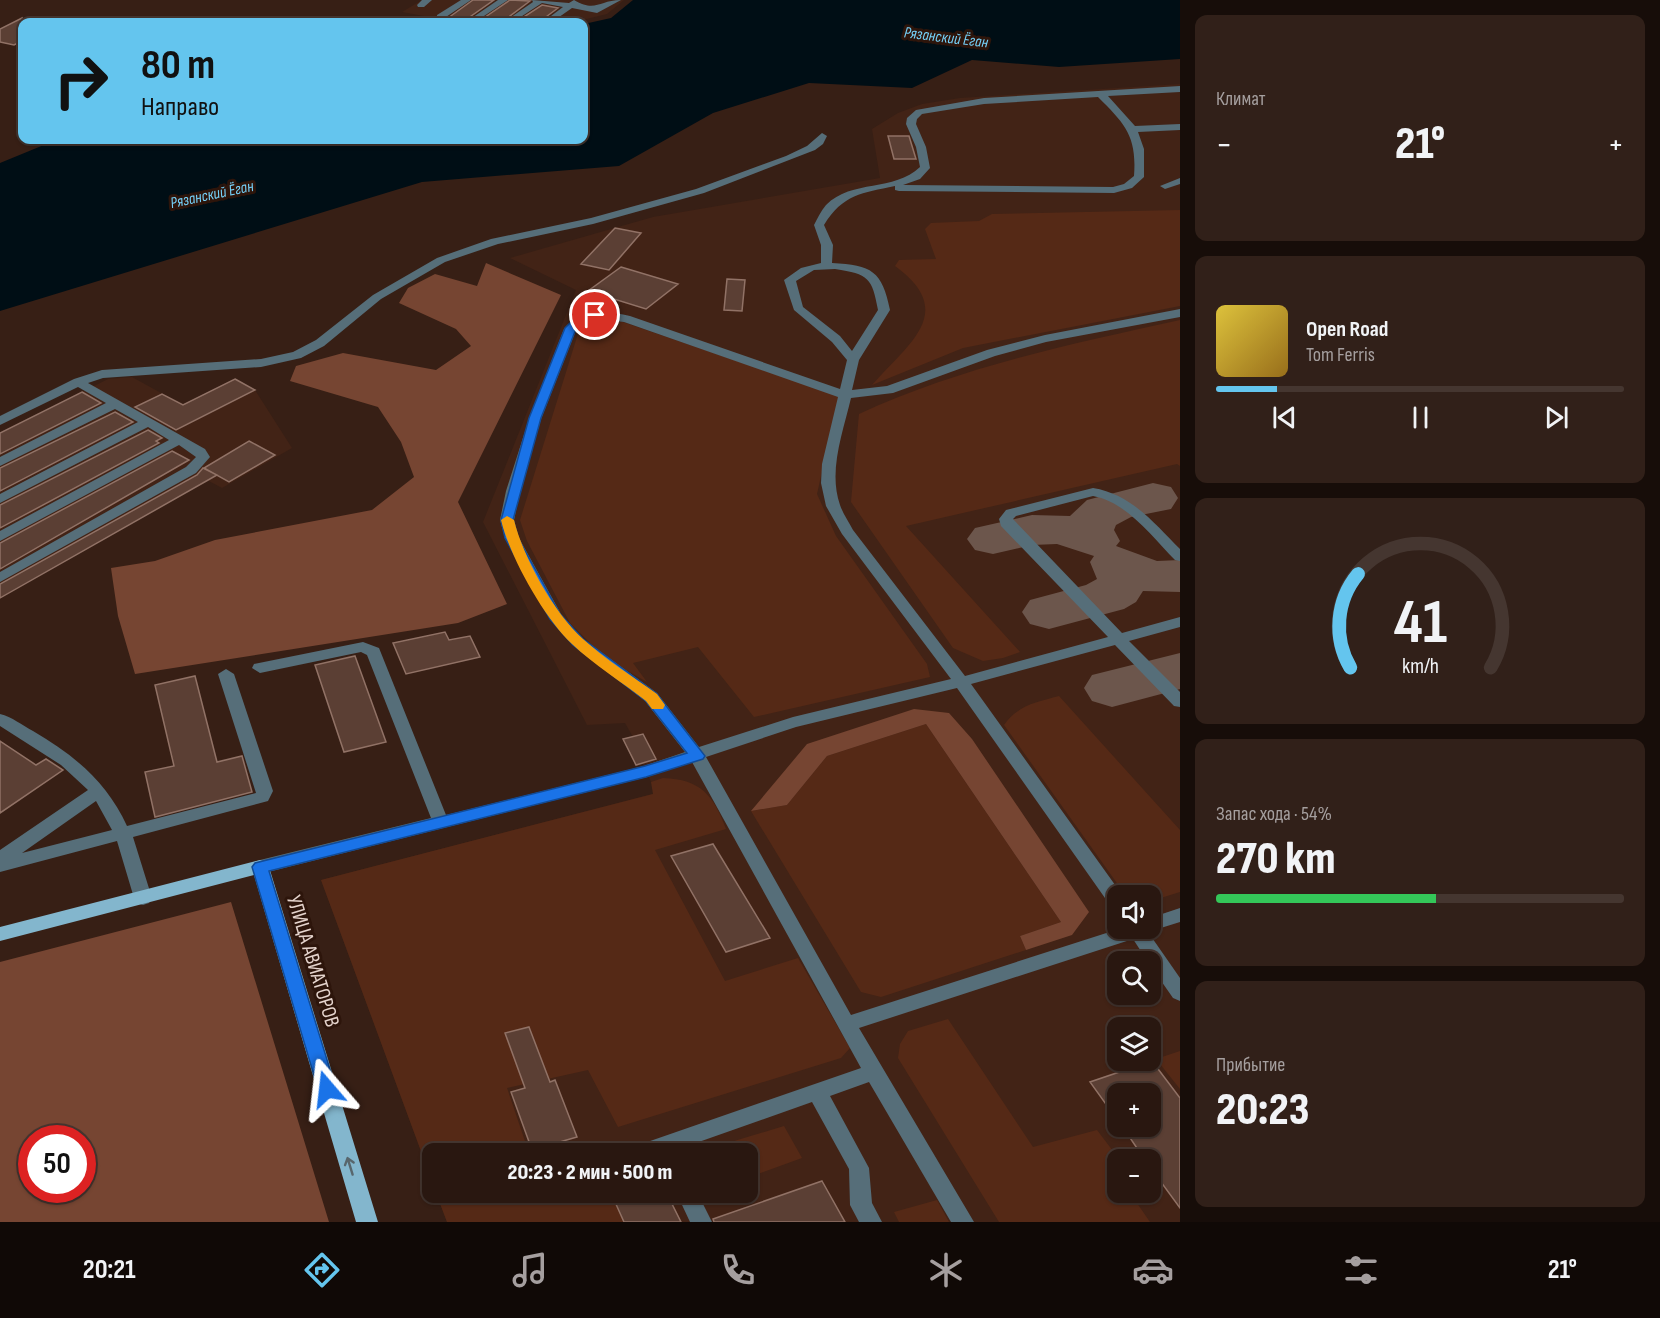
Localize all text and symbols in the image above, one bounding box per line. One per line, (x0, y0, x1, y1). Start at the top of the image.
water label: Рязанский Ёган (903, 23, 990, 53)
text: 80 m (141, 40, 215, 91)
icon: right (42, 42, 120, 120)
text: Климат (1216, 87, 1266, 111)
text: Направо (141, 91, 219, 123)
text: 21° (1395, 117, 1445, 172)
text: − (1216, 125, 1232, 165)
text: + (1608, 125, 1624, 165)
water label: Рязанский Ёган (169, 177, 256, 213)
pin (569, 289, 620, 340)
icon: arrive (578, 298, 611, 331)
text: Open Road (1306, 316, 1388, 343)
text: Tom Ferris (1306, 343, 1375, 367)
icon: previous (1268, 401, 1301, 434)
icon: pause (1404, 401, 1437, 434)
icon: next (1540, 401, 1573, 434)
text: 41 (1393, 586, 1447, 661)
text: km/h (1401, 654, 1439, 679)
text: Запас хода · 54% (1216, 802, 1332, 826)
text: 270 km (1216, 832, 1335, 887)
map controls (1107, 885, 1161, 1203)
button: sound (1107, 885, 1161, 939)
street label: УЛИЦА АВИАТОРОВ (281, 892, 345, 1030)
button: search (1107, 951, 1161, 1005)
button: layers (1107, 1017, 1161, 1071)
text: Прибытие (1216, 1053, 1285, 1077)
position arrow (295, 1057, 359, 1121)
button: + (1107, 1083, 1161, 1137)
text: 20:23 (1216, 1083, 1309, 1138)
speed limit sign: 50 (18, 1125, 96, 1203)
button: − (1107, 1149, 1161, 1203)
one-way arrow (344, 1157, 355, 1176)
text: 20:23 · 2 мин · 500 m (508, 1159, 672, 1186)
icon: directions (301, 1249, 343, 1291)
icon: music (509, 1249, 551, 1291)
icon: phone (717, 1249, 759, 1291)
icon: climate (925, 1249, 967, 1291)
icon: car (1132, 1249, 1174, 1291)
icon: filters (1340, 1249, 1382, 1291)
text: 20:21 (83, 1254, 136, 1286)
text: 21° (1548, 1254, 1577, 1286)

